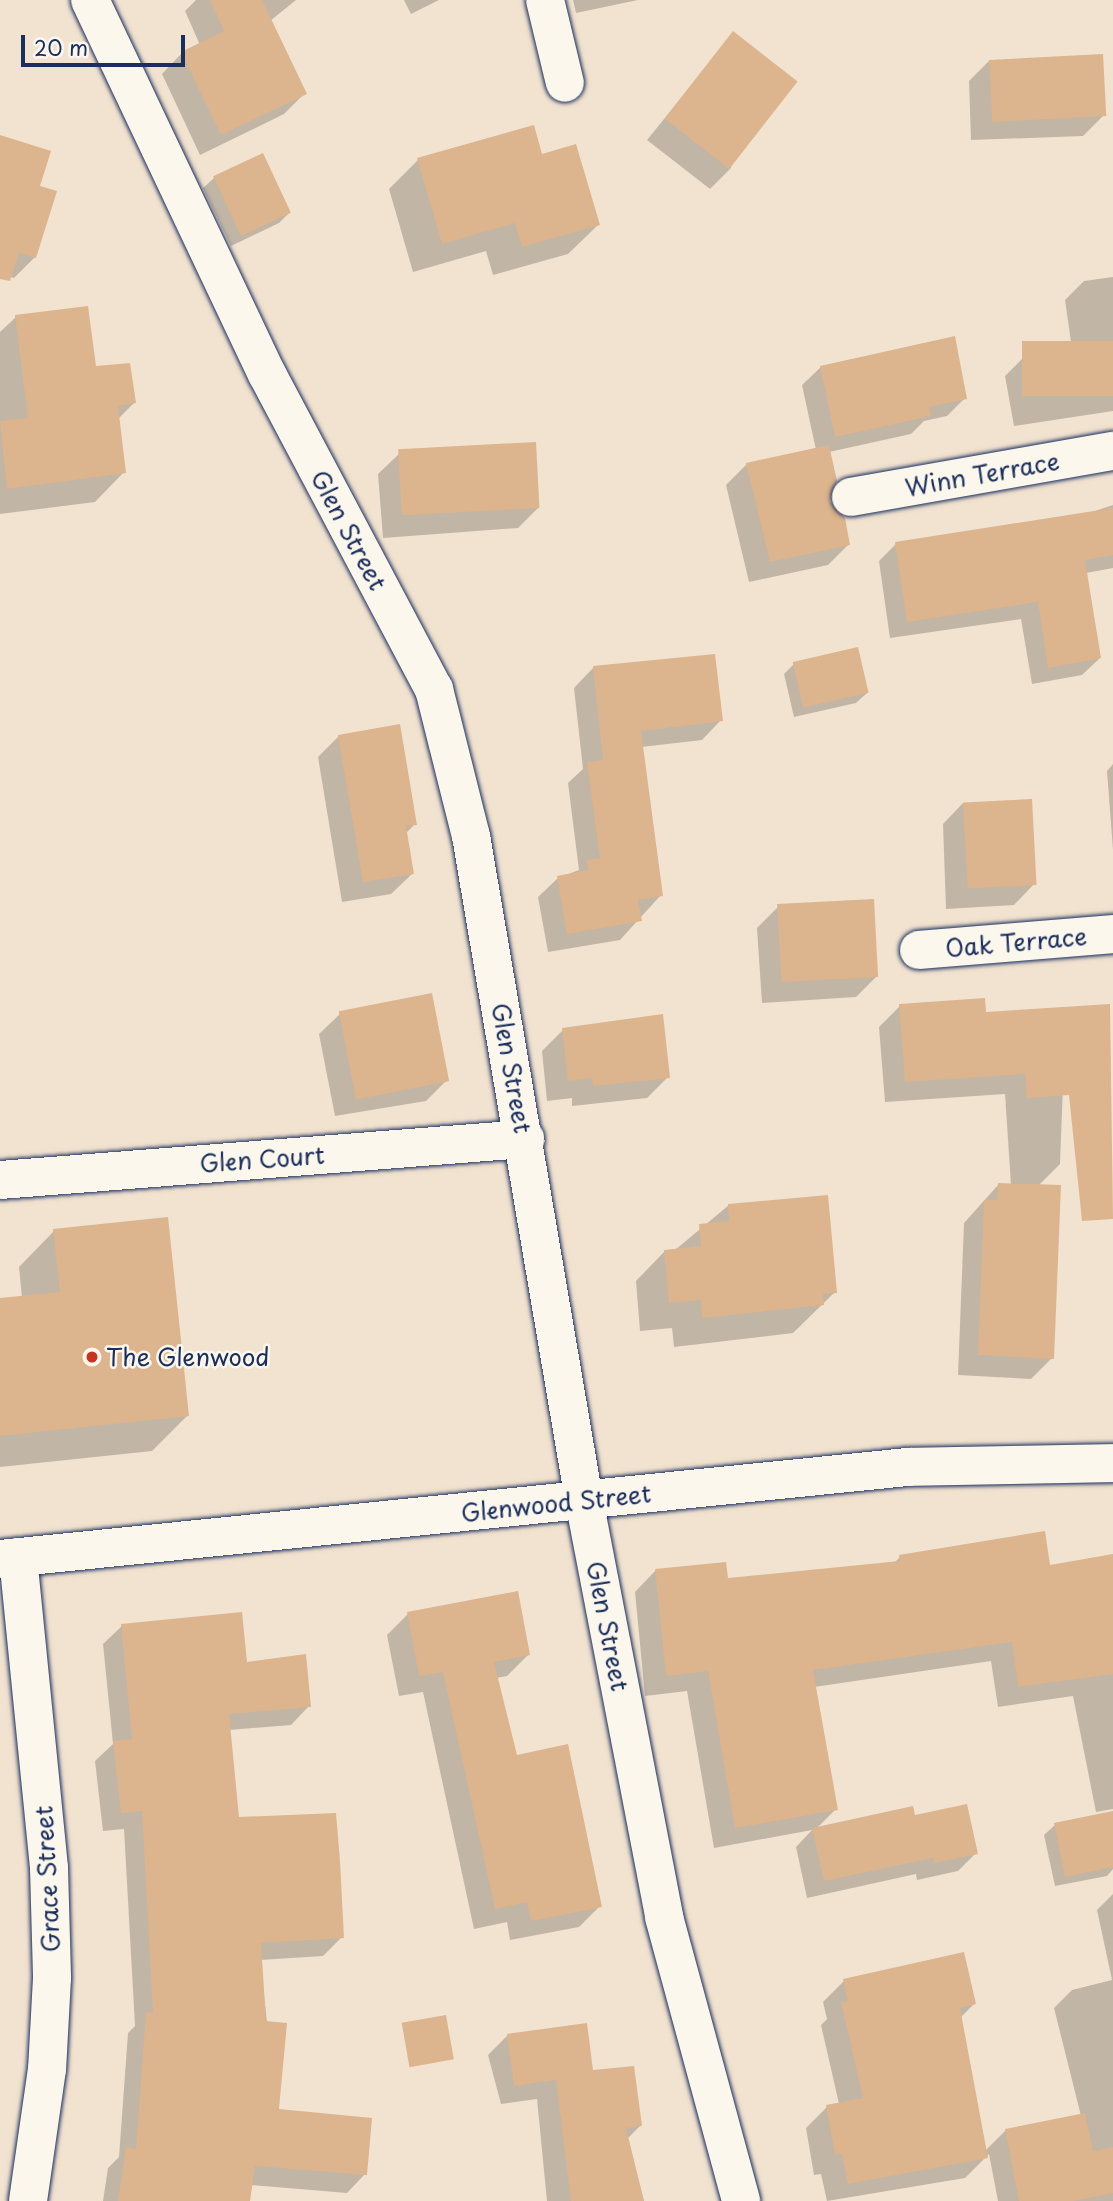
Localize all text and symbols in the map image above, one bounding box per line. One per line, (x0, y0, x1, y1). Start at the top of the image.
scale bar (24, 21, 189, 65)
text: 20 m (34, 31, 88, 63)
street label: Winn Terrace (903, 446, 1061, 502)
street label: Glen Street (305, 464, 393, 596)
street label: Oak Terrace (943, 921, 1089, 963)
street label: Glen Street (486, 1000, 538, 1136)
street label: Glen Court (197, 1140, 327, 1178)
place label: The Glenwood (106, 1343, 268, 1371)
marker: The Glenwood (84, 1349, 100, 1365)
street label: Glenwood Street (460, 1479, 652, 1527)
street label: Glen Street (581, 1558, 635, 1694)
street label: Grace Street (29, 1804, 65, 1954)

